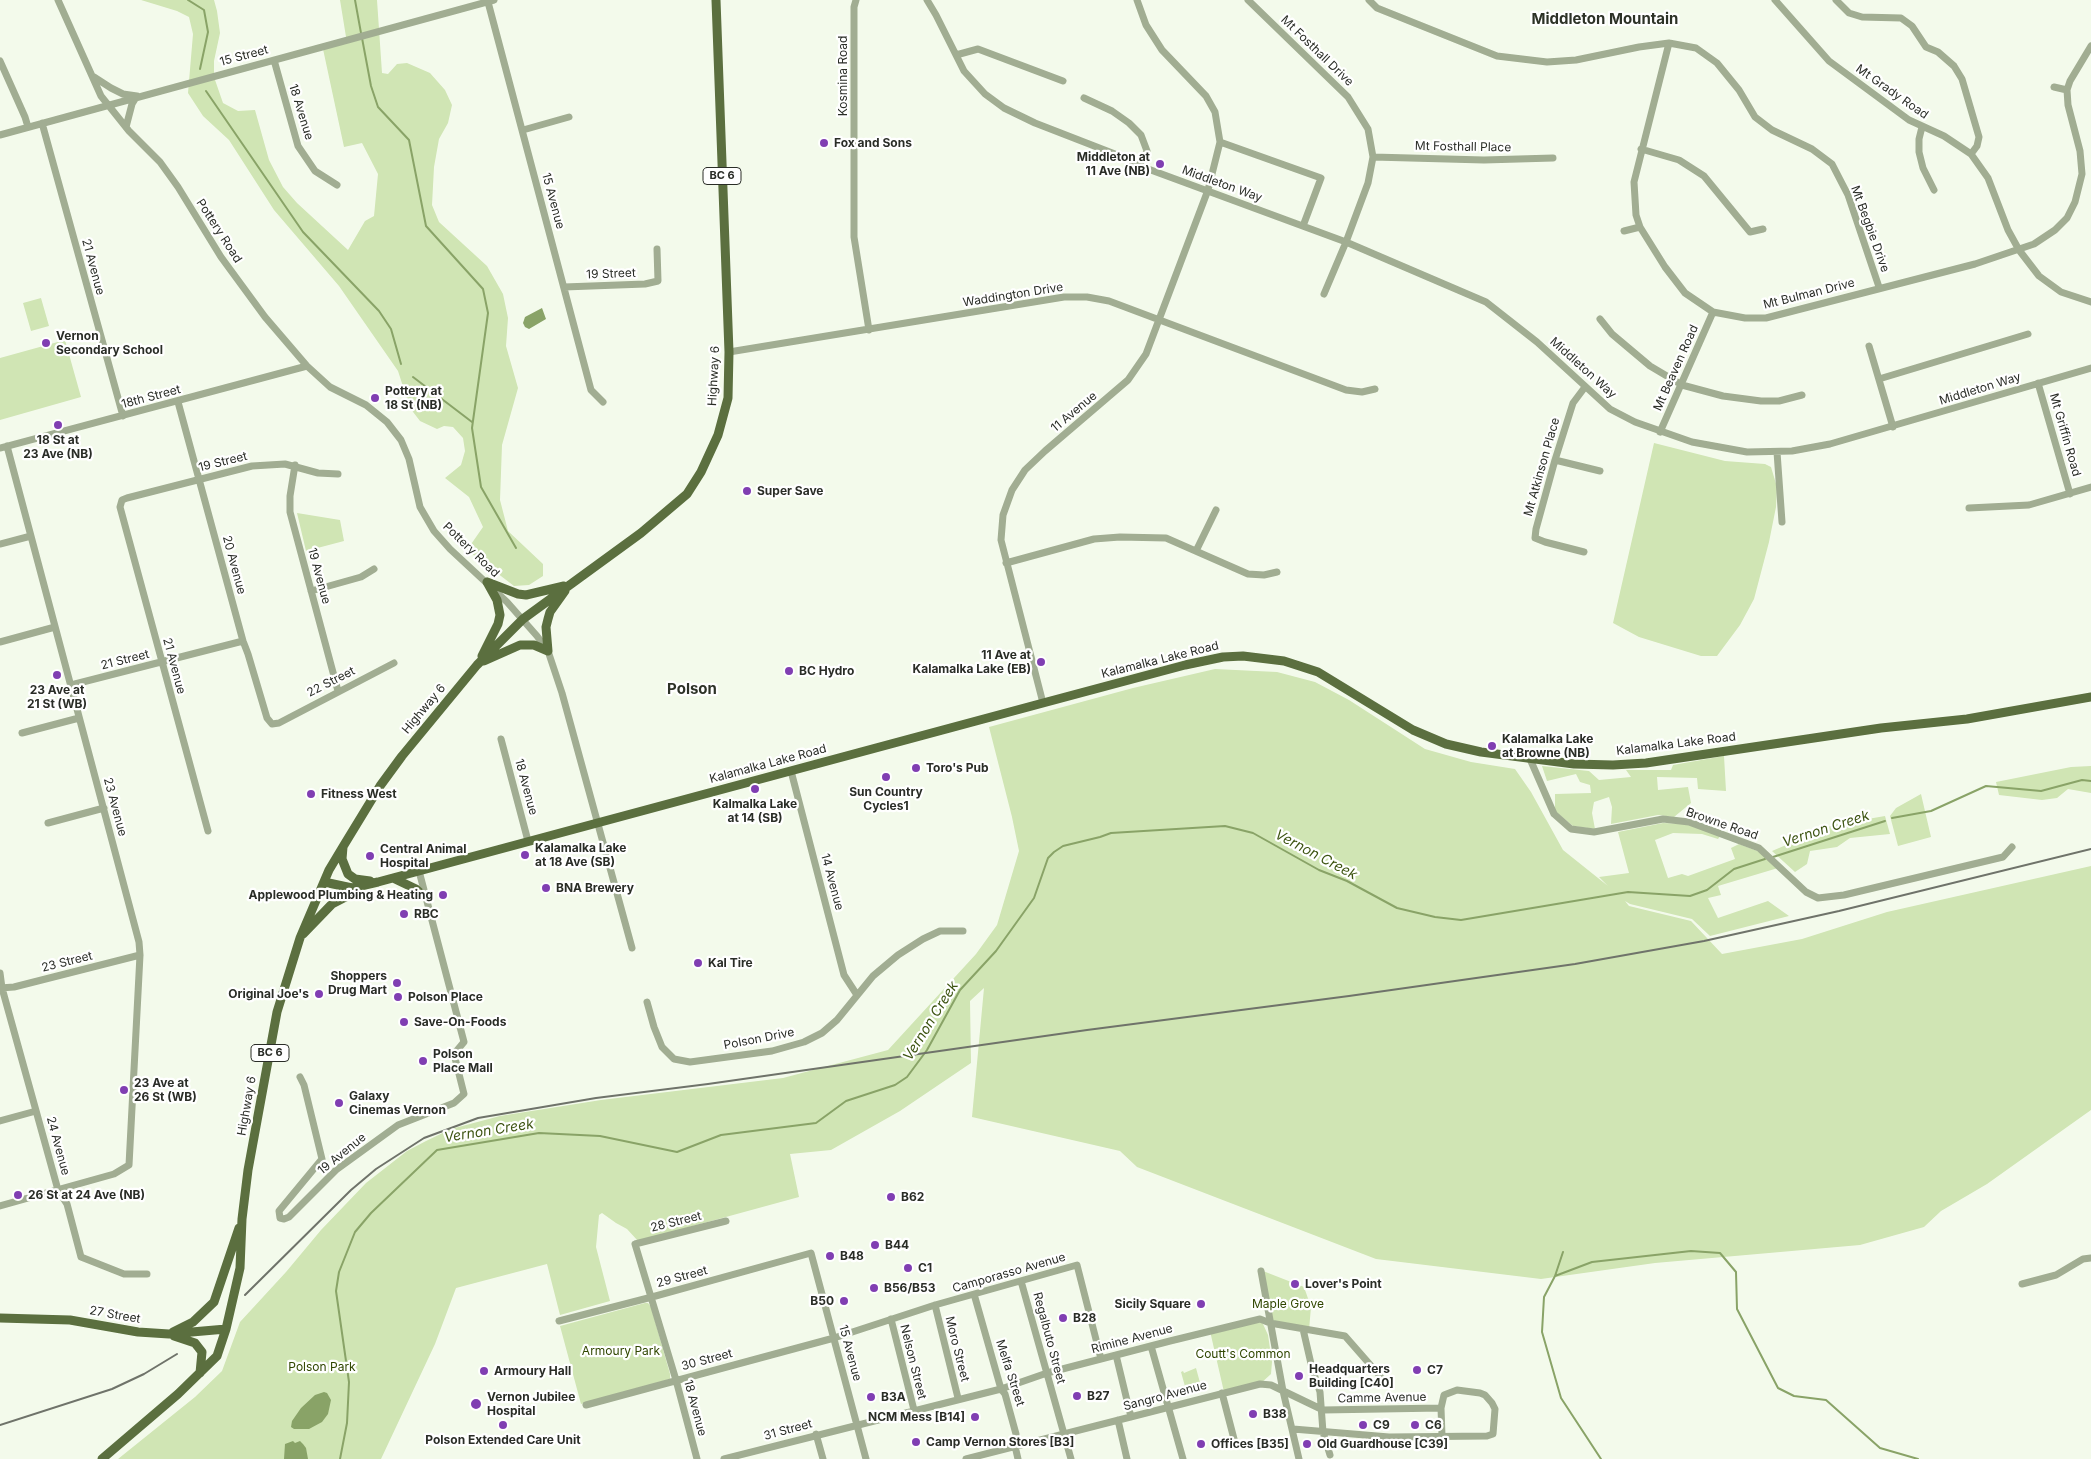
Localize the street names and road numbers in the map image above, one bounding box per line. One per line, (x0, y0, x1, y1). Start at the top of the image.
street label: Mt Fosthall Drive (1278, 13, 1356, 89)
street label: Kosmina Road (836, 36, 850, 116)
street label: 15 Street (218, 43, 270, 69)
street label: Mt Grady Road (1853, 62, 1931, 122)
street label: 18 Avenue (286, 82, 316, 142)
street label: Mt Fosthall Place (1415, 139, 1511, 155)
street label: Middleton Way (1180, 163, 1264, 205)
road number: BC 6 (703, 168, 741, 185)
street label: 15 Avenue (539, 171, 567, 231)
street label: Mt Begbie Drive (1848, 184, 1892, 274)
street label: Pottery Road (193, 196, 245, 266)
street label: 21 Avenue (79, 237, 107, 297)
street label: 19 Street (586, 266, 636, 282)
street label: Mt Bulman Drive (1762, 276, 1856, 312)
street label: Waddington Drive (962, 280, 1064, 310)
street label: Mt Beaven Road (1651, 323, 1701, 413)
street label: Middleton Way (1547, 334, 1619, 402)
street label: Highway 6 (705, 346, 723, 406)
street label: Middleton Way (1938, 370, 2022, 408)
street label: 18th Street (120, 382, 182, 412)
street label: 11 Avenue (1048, 389, 1100, 435)
street label: Mt Griffin Road (2046, 392, 2084, 478)
street label: Mt Atkinson Place (1521, 416, 1563, 518)
street label: 19 Street (197, 449, 249, 475)
street label: Pottery Road (440, 519, 502, 581)
street label: 20 Avenue (219, 534, 249, 596)
street label: 19 Avenue (305, 546, 333, 606)
street label: 21 Avenue (160, 636, 188, 696)
street label: Kalamalka Lake Road (1100, 638, 1220, 682)
street label: 21 Street (99, 647, 151, 673)
street label: 22 Street (305, 664, 357, 700)
street label: Highway 6 (399, 681, 449, 737)
street label: Kalamalka Lake Road (1615, 730, 1737, 758)
street label: Kalamalka Lake Road (708, 741, 828, 787)
street label: 18 Avenue (512, 757, 540, 817)
street label: 23 Avenue (100, 776, 130, 838)
street label: Browne Road (1684, 805, 1760, 843)
street label: 14 Avenue (818, 852, 846, 912)
street label: 23 Street (40, 949, 94, 975)
street label: Polson Drive (723, 1025, 795, 1053)
road number: BC 6 (251, 1044, 289, 1062)
street label: Highway 6 (235, 1075, 259, 1137)
street label: 24 Avenue (43, 1115, 73, 1177)
street label: 19 Avenue (315, 1130, 369, 1178)
street label: 28 Street (649, 1209, 703, 1235)
street label: Camporasso Avenue (951, 1250, 1067, 1296)
street label: 29 Street (655, 1263, 709, 1291)
street label: Regalbuto Street (1030, 1291, 1068, 1385)
street label: 27 Street (88, 1303, 142, 1327)
street label: Moro Street (942, 1315, 972, 1383)
street label: Rimine Avenue (1090, 1321, 1174, 1357)
street label: 15 Avenue (836, 1323, 864, 1383)
street label: Nelson Street (897, 1323, 929, 1401)
street label: Melfa Street (992, 1338, 1028, 1408)
street label: 30 Street (680, 1346, 734, 1374)
street label: 18 Avenue (681, 1378, 709, 1438)
street label: Sangro Avenue (1122, 1378, 1208, 1414)
street label: Camme Avenue (1337, 1390, 1427, 1406)
street label: 31 Street (762, 1417, 814, 1443)

